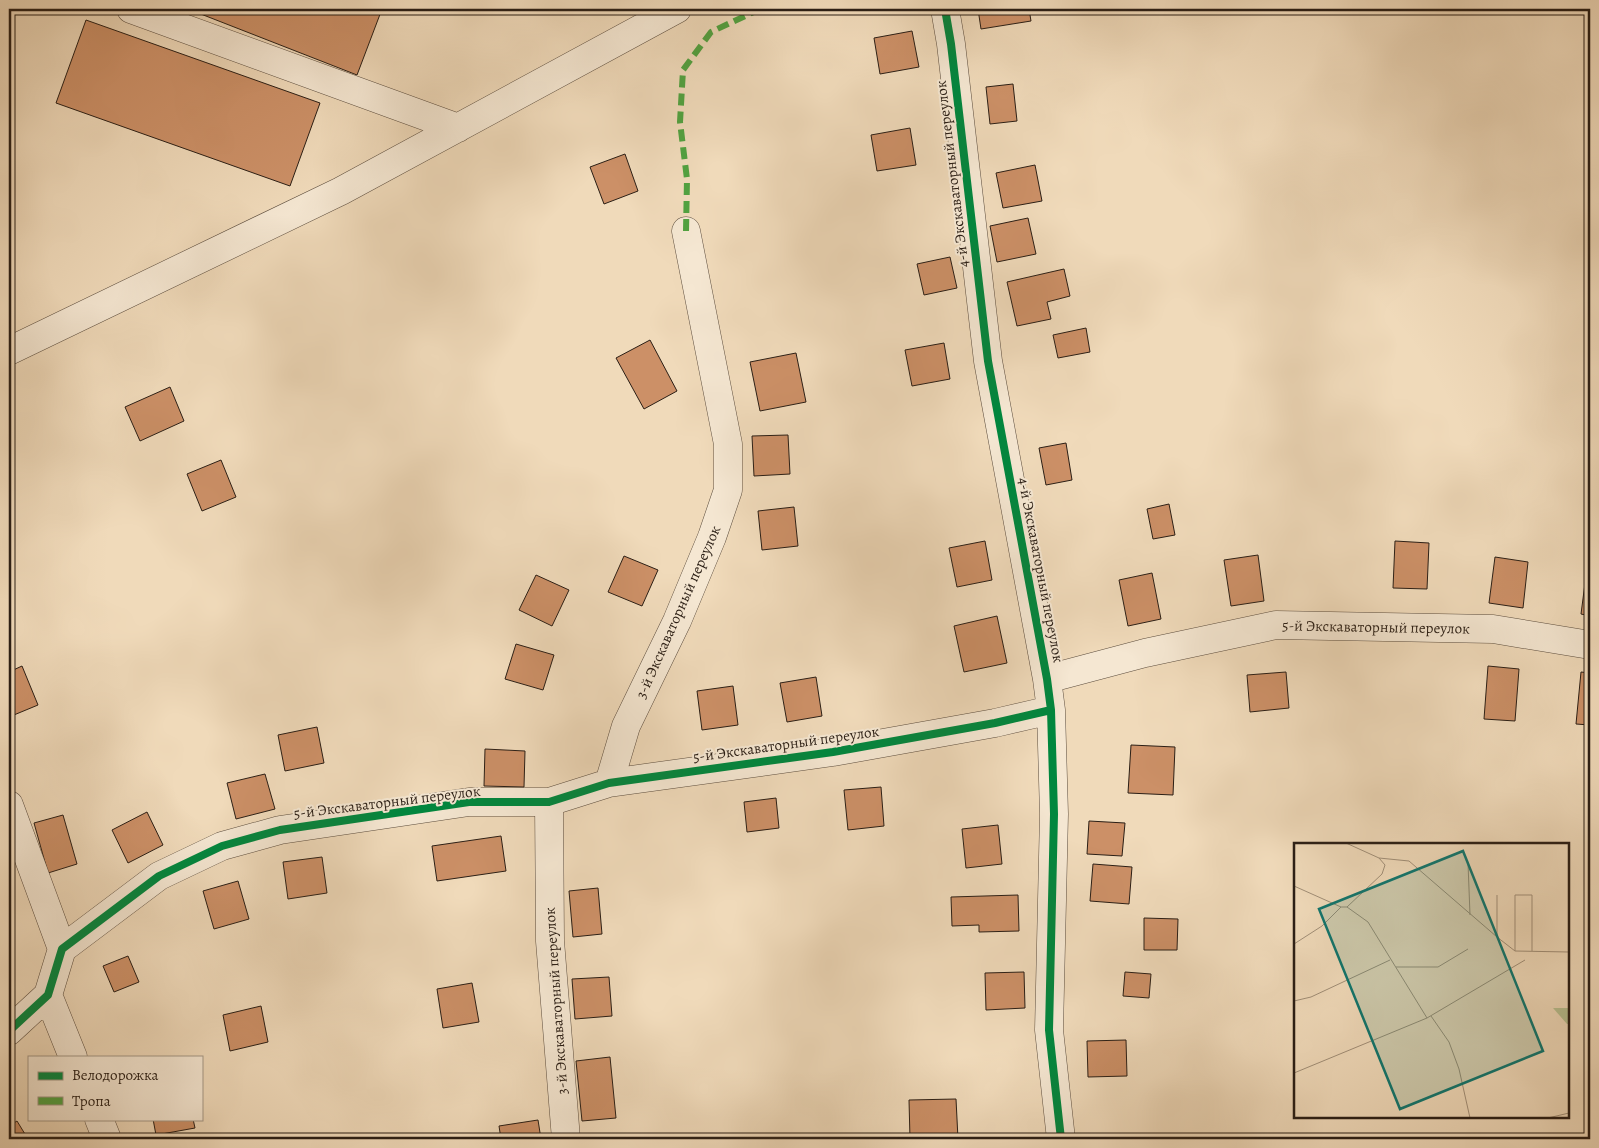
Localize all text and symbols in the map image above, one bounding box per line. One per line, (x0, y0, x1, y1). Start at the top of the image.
street label: 4-й Экскаваторный переулок (931, 79, 973, 269)
street label: 4-й Экскаваторный переулок (1013, 476, 1069, 665)
street label: 3-й Экскаваторный переулок (631, 522, 725, 702)
street label: 5-й Экскаваторный переулок (1282, 615, 1470, 639)
street label: 5-й Экскаваторный переулок (692, 721, 881, 767)
street label: 5-й Экскаваторный переулок (293, 781, 482, 823)
inset map (1294, 843, 1569, 1118)
street label: 3-й Экскаваторный переулок (539, 906, 573, 1095)
legend (28, 1056, 202, 1120)
text: Велодорожка (72, 1065, 159, 1085)
text: Тропа (72, 1091, 111, 1111)

